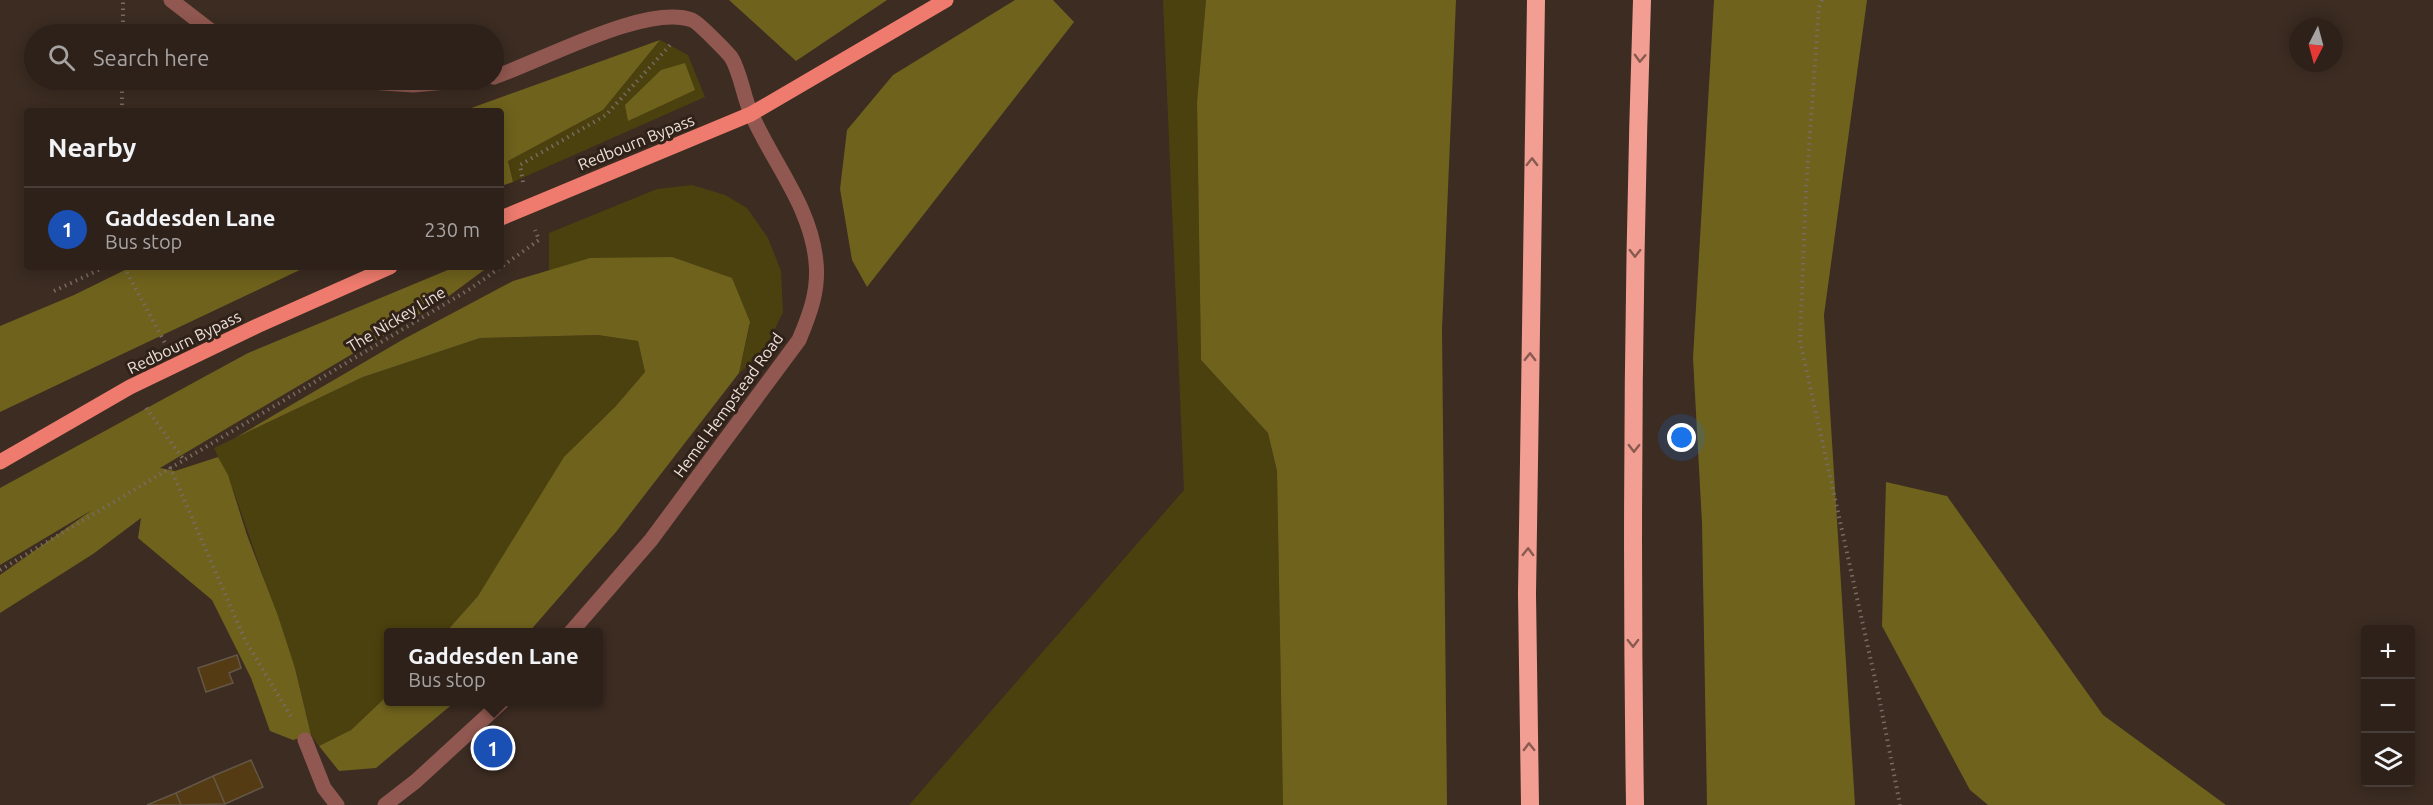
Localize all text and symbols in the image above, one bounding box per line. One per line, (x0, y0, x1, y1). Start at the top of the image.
north arrow (2289, 18, 2343, 72)
search box (24, 24, 504, 90)
icon: search (45, 41, 78, 74)
text: Search here (93, 45, 209, 70)
one-way arrow (1634, 54, 1646, 63)
street label: Redbourn Bypass (575, 110, 697, 174)
text: Nearby (48, 133, 136, 162)
one-way arrow (1526, 157, 1538, 166)
text: Gaddesden Lane (105, 205, 275, 230)
text: 1 (62, 218, 73, 241)
text: 230 m (424, 218, 480, 241)
text: Bus stop (105, 230, 182, 253)
one-way arrow (1629, 249, 1642, 258)
street label: The Nickey Line (344, 283, 448, 355)
street label: Redbourn Bypass (124, 307, 244, 377)
street label: Hemel Hempstead Road (670, 329, 786, 481)
one-way arrow (1524, 352, 1536, 361)
your location (1667, 423, 1696, 452)
one-way arrow (1627, 444, 1640, 453)
one-way arrow (1522, 547, 1534, 556)
map controls (2361, 625, 2415, 787)
button: + (2361, 625, 2415, 679)
popup (384, 628, 603, 706)
one-way arrow (1627, 639, 1639, 648)
text: Gaddesden Lane (408, 643, 579, 668)
text: Bus stop (408, 668, 486, 691)
button: − (2361, 679, 2415, 733)
pin: 1 (474, 726, 512, 771)
button: layers (2361, 733, 2415, 787)
one-way arrow (1523, 742, 1535, 751)

